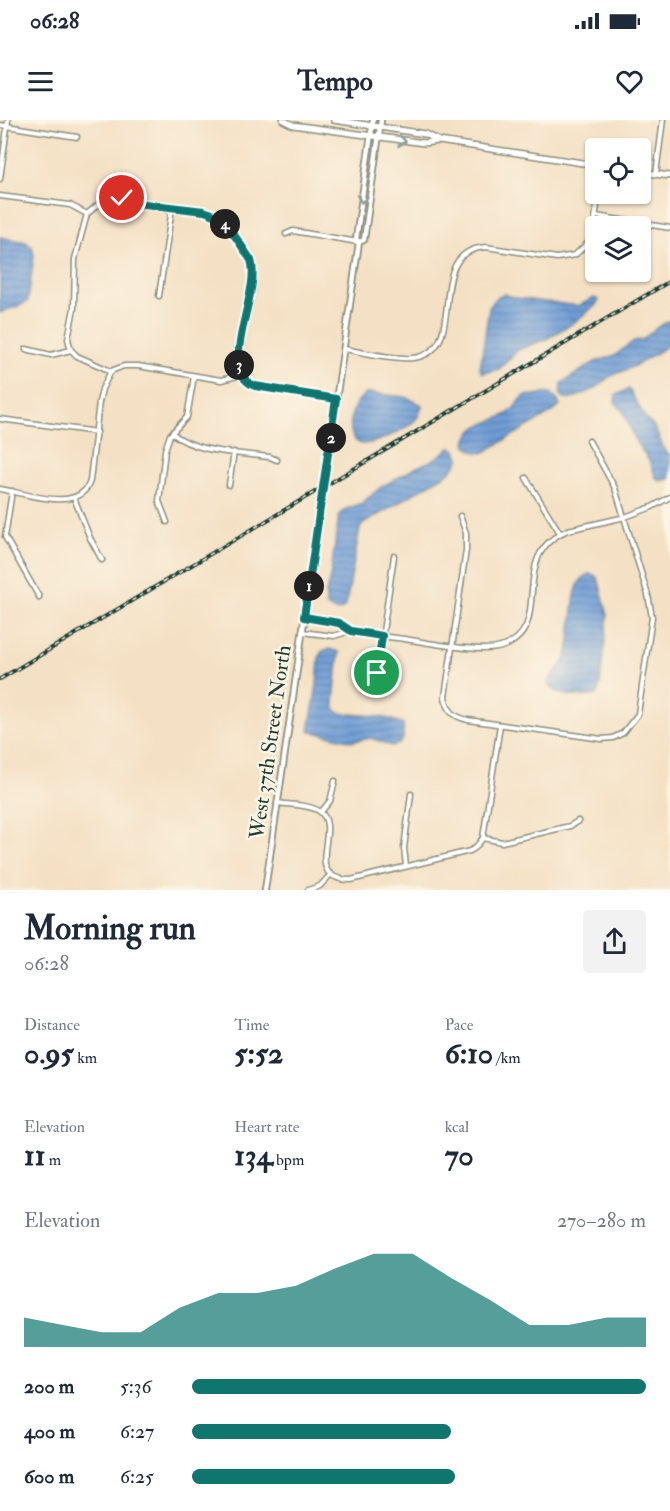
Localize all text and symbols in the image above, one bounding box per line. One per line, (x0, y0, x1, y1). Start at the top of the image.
text: 06:28 (30, 7, 79, 35)
icon: menu (24, 65, 57, 98)
text: Tempo (297, 65, 373, 98)
icon: heart (613, 65, 646, 98)
one-way arrow (398, 134, 407, 146)
map controls (585, 138, 651, 282)
button: locate (585, 138, 651, 204)
pin (96, 172, 147, 223)
icon: check (105, 181, 138, 214)
one-way arrow (356, 194, 368, 203)
pin: 4 (210, 209, 240, 239)
text: 4 (221, 214, 229, 234)
button: layers (585, 216, 651, 282)
pin: 3 (224, 350, 254, 380)
text: 3 (236, 355, 242, 375)
pin: 2 (316, 423, 346, 453)
text: 2 (327, 428, 335, 448)
pin: 1 (294, 571, 324, 601)
text: 1 (306, 576, 312, 596)
street label: West 37th Street North (243, 643, 297, 842)
pin (351, 647, 402, 698)
icon: arrive (360, 656, 393, 689)
text: Morning run (24, 908, 196, 949)
button: share (583, 910, 646, 973)
text: 06:28 (24, 951, 69, 976)
text: Distance (24, 1015, 80, 1035)
text: Time (234, 1015, 269, 1035)
text: Pace (445, 1015, 473, 1035)
text: 0.95 (24, 1035, 74, 1072)
text: 5:52 (234, 1035, 283, 1072)
text: 6:10 (445, 1035, 493, 1072)
text: km (74, 1048, 97, 1068)
text: /km (493, 1048, 521, 1068)
text: Elevation (24, 1117, 85, 1137)
text: Heart rate (234, 1117, 299, 1137)
text: kcal (445, 1117, 469, 1137)
text: 11 (24, 1137, 45, 1174)
text: 134 (234, 1137, 273, 1174)
text: 70 (445, 1137, 474, 1174)
text: m (45, 1150, 61, 1170)
text: bpm (273, 1150, 304, 1170)
text: Elevation (24, 1208, 100, 1233)
text: 270–280 m (557, 1208, 646, 1233)
text: 200 m (24, 1374, 74, 1399)
text: 5:36 (120, 1374, 152, 1399)
text: 400 m (24, 1419, 75, 1444)
text: 6:27 (120, 1419, 154, 1444)
text: 600 m (24, 1464, 74, 1489)
text: 6:25 (120, 1464, 154, 1489)

